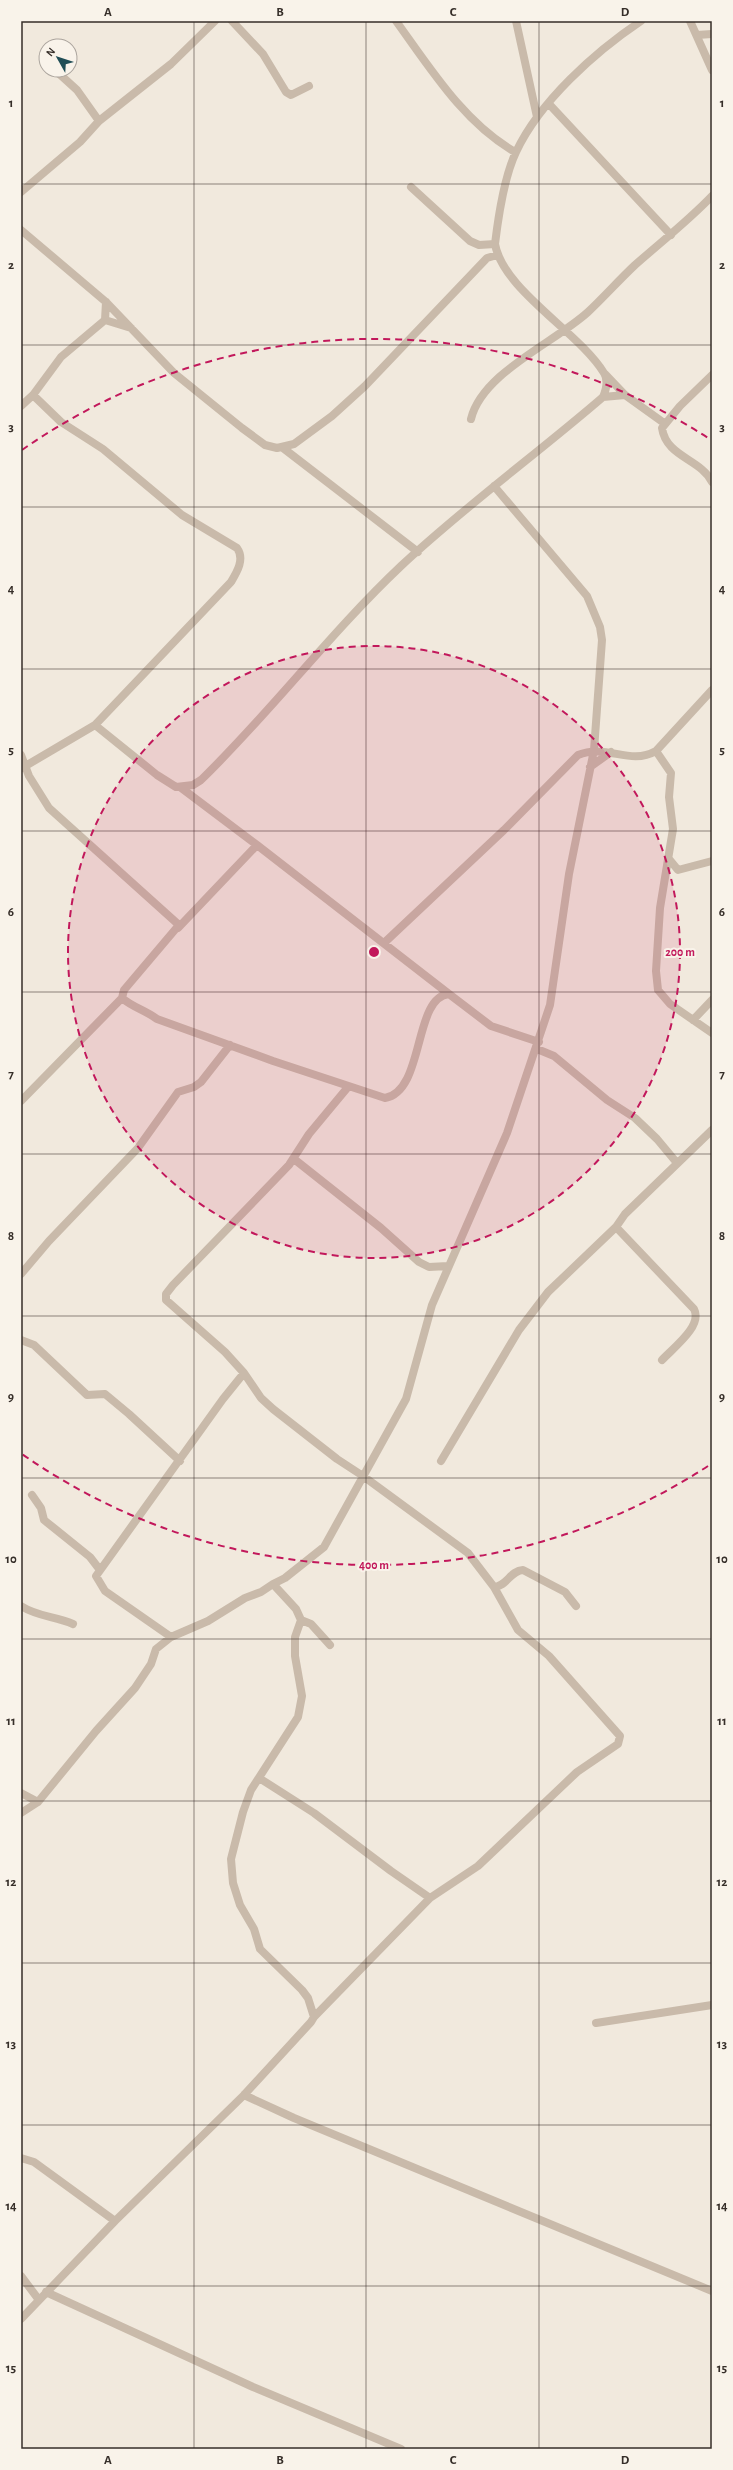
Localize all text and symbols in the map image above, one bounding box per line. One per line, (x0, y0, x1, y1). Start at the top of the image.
text: A (104, 6, 112, 19)
text: B (276, 6, 284, 19)
text: C (450, 6, 457, 19)
text: D (621, 6, 630, 19)
north arrow (38, 38, 78, 78)
text: N (44, 46, 57, 58)
text: 1 (9, 97, 13, 110)
text: 1 (720, 97, 724, 110)
text: 2 (8, 259, 14, 272)
text: 2 (719, 259, 725, 272)
text: 3 (8, 421, 14, 434)
text: 3 (719, 421, 725, 434)
text: 4 (8, 583, 15, 596)
text: 4 (719, 583, 726, 596)
text: 5 (8, 744, 14, 757)
text: 5 (719, 744, 725, 757)
text: 6 (8, 906, 14, 919)
text: 6 (719, 906, 725, 919)
centre of rings (367, 945, 381, 959)
text: 200 m (665, 946, 695, 958)
text: 7 (8, 1068, 14, 1081)
text: 7 (719, 1068, 725, 1081)
text: 8 (8, 1230, 14, 1243)
text: 8 (719, 1230, 725, 1243)
text: 9 (8, 1391, 14, 1404)
text: 9 (719, 1391, 725, 1404)
text: 10 (5, 1553, 17, 1566)
text: 10 (716, 1553, 728, 1566)
text: 400 m (359, 1559, 389, 1571)
text: 11 (6, 1715, 16, 1728)
text: 11 (717, 1715, 727, 1728)
text: 12 (6, 1876, 16, 1889)
text: 12 (717, 1876, 727, 1889)
text: 13 (6, 2038, 17, 2051)
text: 13 (717, 2038, 728, 2051)
text: 14 (5, 2200, 17, 2213)
text: 14 (716, 2200, 728, 2213)
text: 15 (6, 2362, 17, 2375)
text: 15 (717, 2362, 728, 2375)
text: A (104, 2454, 112, 2467)
text: B (276, 2454, 284, 2467)
text: C (450, 2454, 457, 2467)
text: D (621, 2454, 630, 2467)

